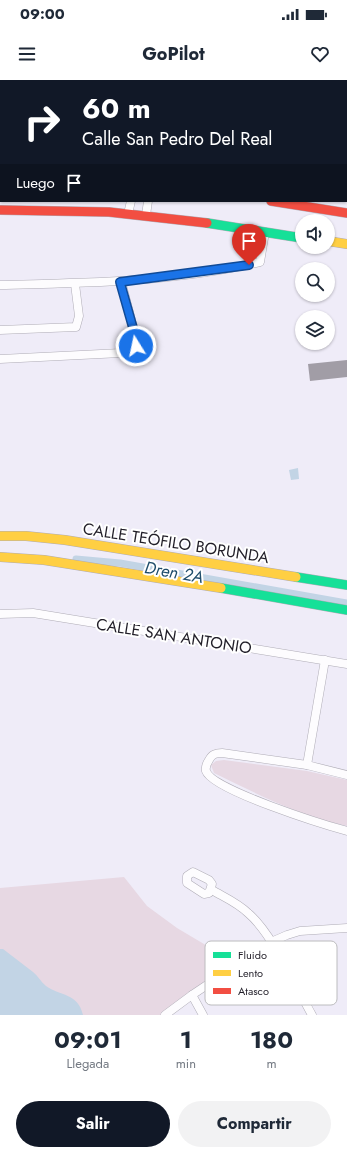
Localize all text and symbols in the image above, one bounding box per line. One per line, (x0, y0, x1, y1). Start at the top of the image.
text: 09:00 (20, 3, 65, 25)
text: GoPilot (142, 41, 205, 67)
icon: menu (16, 43, 38, 65)
icon: heart (309, 43, 331, 65)
text: 60 m (82, 88, 151, 129)
icon: right (16, 96, 68, 148)
text: Calle San Pedro Del Real (82, 126, 273, 152)
text: Luego (16, 172, 55, 194)
icon: arrive (63, 172, 85, 194)
map controls (295, 214, 335, 350)
button: sound (295, 214, 335, 254)
pin (232, 224, 266, 265)
icon: arrive (238, 230, 260, 252)
button: search (295, 262, 335, 302)
button: layers (295, 310, 335, 350)
position arrow (115, 325, 157, 367)
street label: CALLE TEÓFILO BORUNDA (81, 517, 271, 569)
water label: Dren 2A (143, 555, 205, 589)
street label: CALLE SAN ANTONIO (95, 612, 253, 660)
legend (205, 941, 337, 1005)
text: Fluido (238, 947, 267, 963)
text: Lento (238, 965, 263, 981)
text: Atasco (238, 983, 269, 999)
text: 09:01 (54, 1022, 122, 1057)
text: 1 (180, 1022, 192, 1057)
text: 180 (250, 1022, 293, 1057)
text: Llegada (66, 1054, 109, 1073)
text: min (176, 1054, 196, 1073)
text: m (266, 1054, 277, 1073)
button: Salir (16, 1101, 170, 1147)
button: Compartir (178, 1101, 331, 1147)

